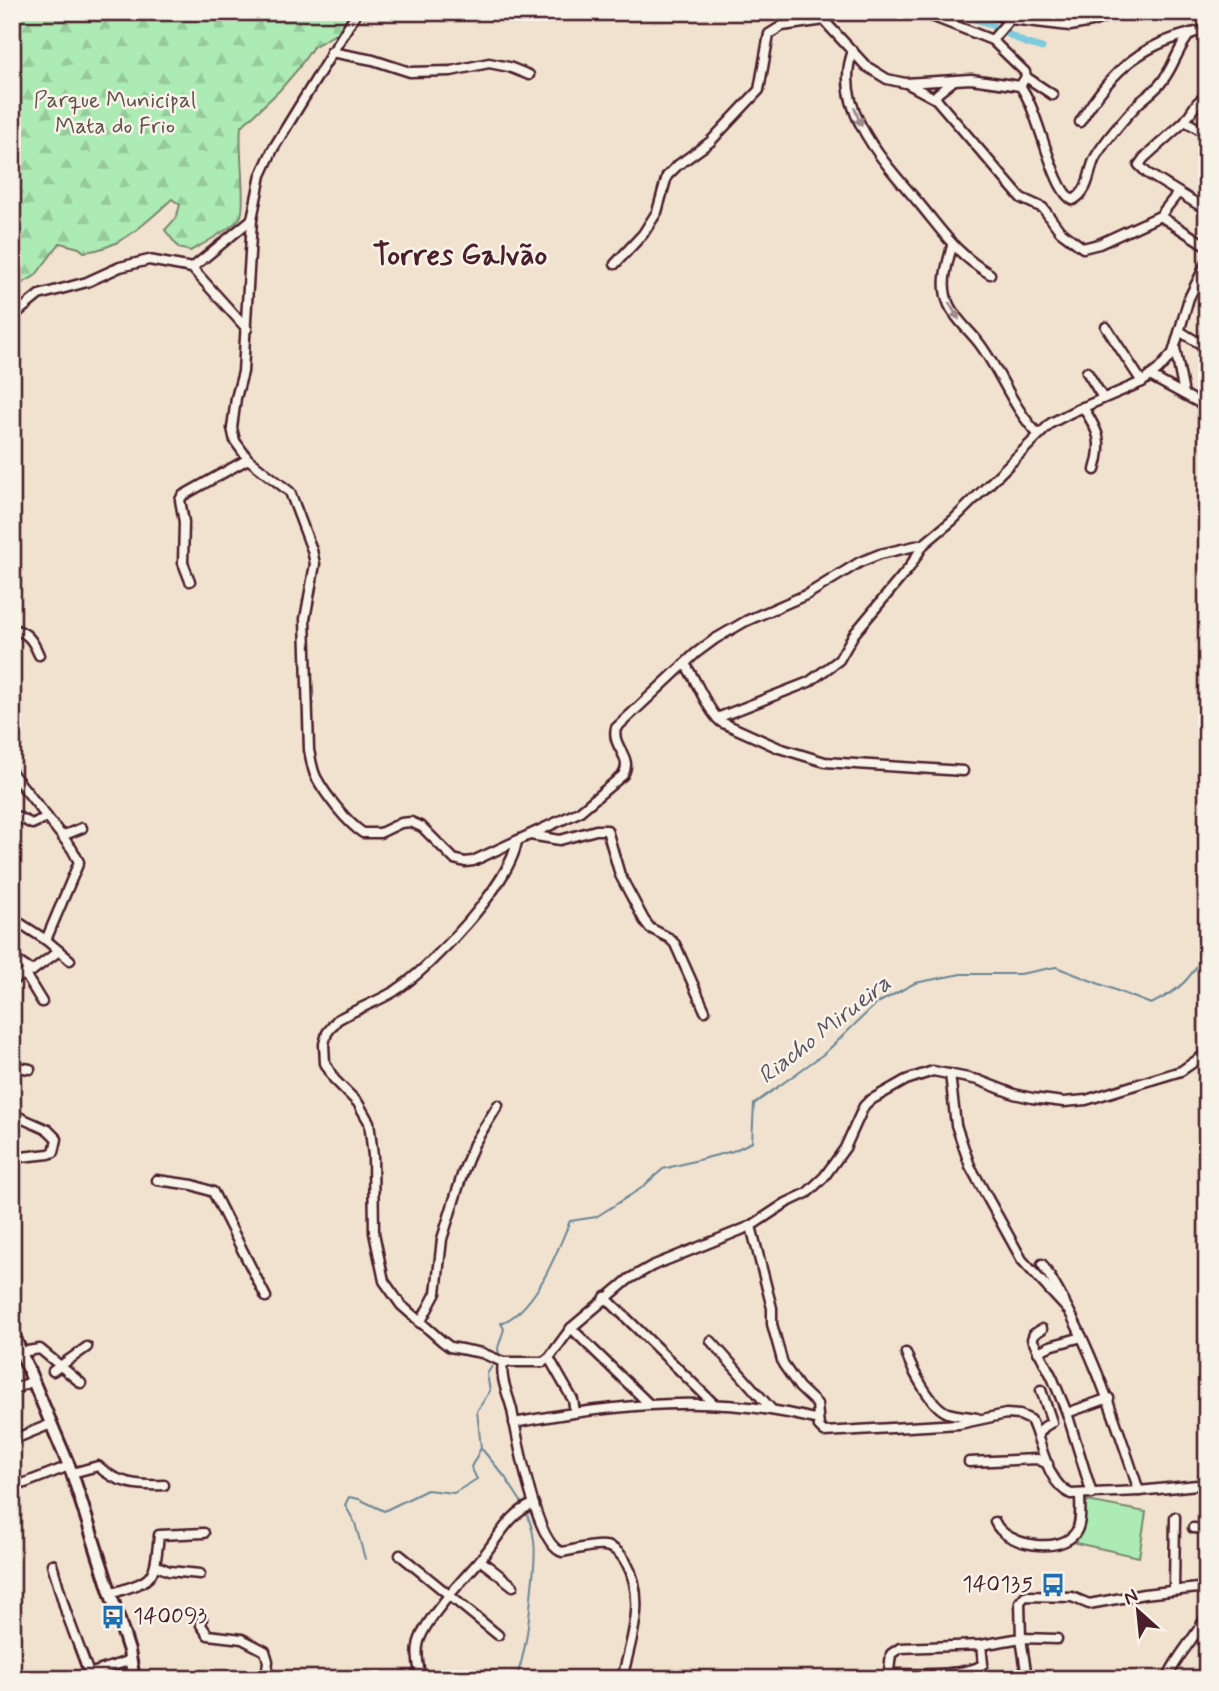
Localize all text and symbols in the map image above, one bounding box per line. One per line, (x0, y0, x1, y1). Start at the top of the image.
park label: Parque Municipal Mata do Frio (34, 86, 196, 142)
one-way arrow (853, 106, 864, 127)
district label: Torres Galvão (373, 236, 547, 275)
one-way arrow (948, 302, 960, 321)
water label: Riacho Mirueira (752, 968, 898, 1092)
place label: 140135 (962, 1570, 1033, 1600)
bus stop icon: 140135 (1039, 1571, 1067, 1599)
north arrow (1104, 1576, 1174, 1646)
text: N (1120, 1583, 1142, 1611)
place label: 140093 (133, 1602, 207, 1632)
bus stop icon: 140093 (99, 1603, 127, 1631)

